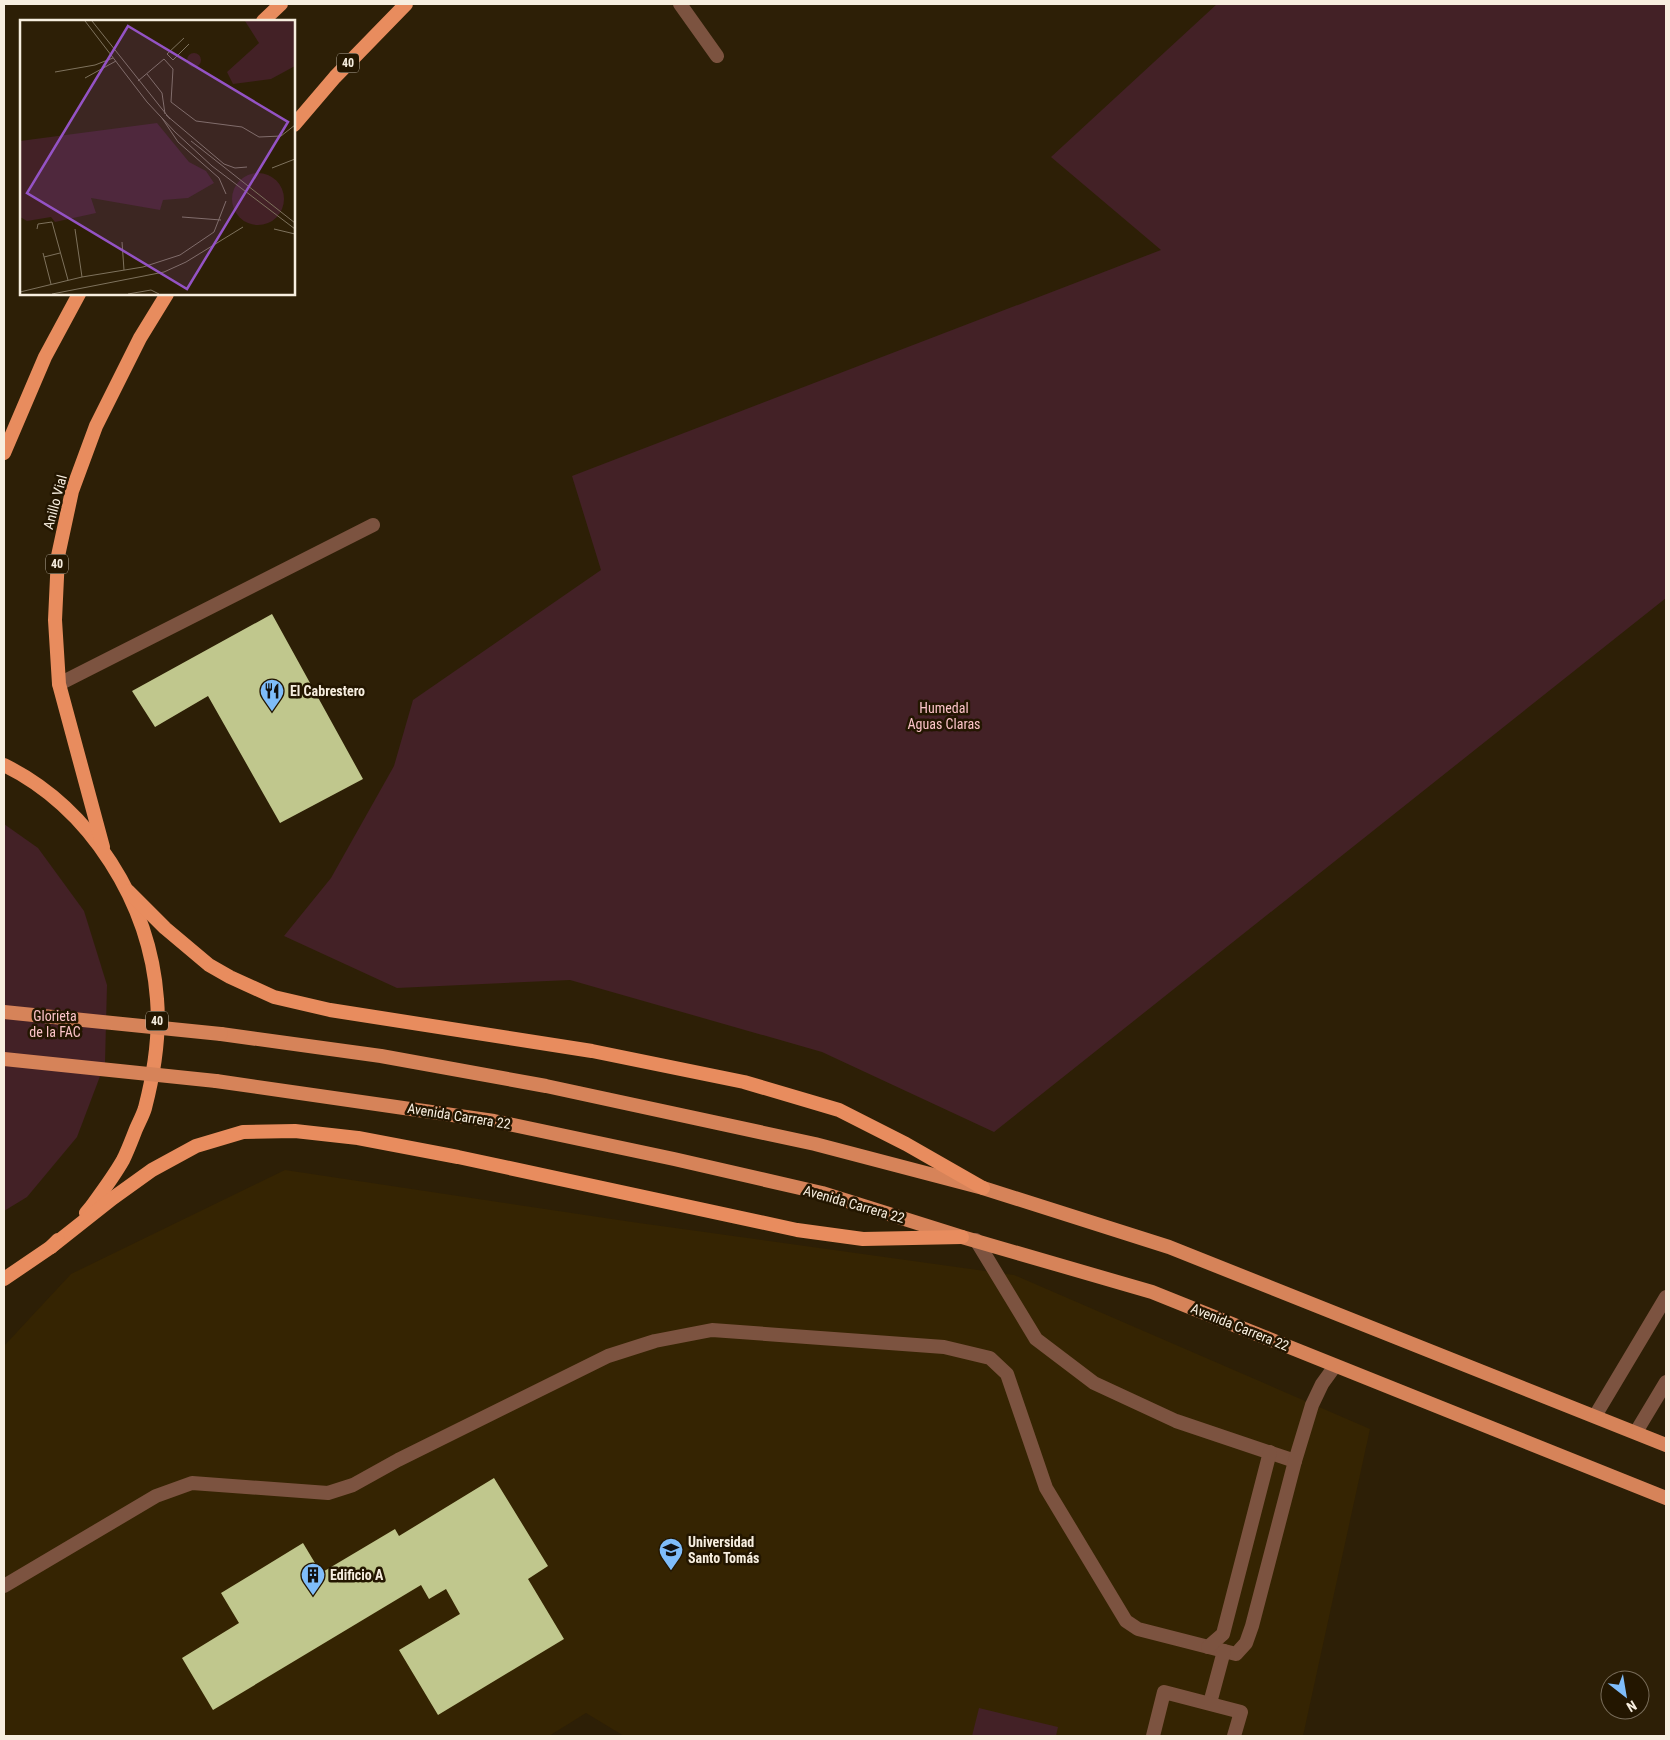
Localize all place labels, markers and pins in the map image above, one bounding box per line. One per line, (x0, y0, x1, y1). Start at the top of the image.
restaurant icon: El Cabrestero (259, 678, 285, 712)
place label: El Cabrestero (290, 683, 365, 699)
place label: Universidad Santo Tomás (688, 1534, 759, 1566)
school or university icon: Universidad Santo Tomás (658, 1537, 684, 1571)
building icon: Edificio A (300, 1562, 326, 1596)
place label: Edificio A (330, 1567, 384, 1583)

